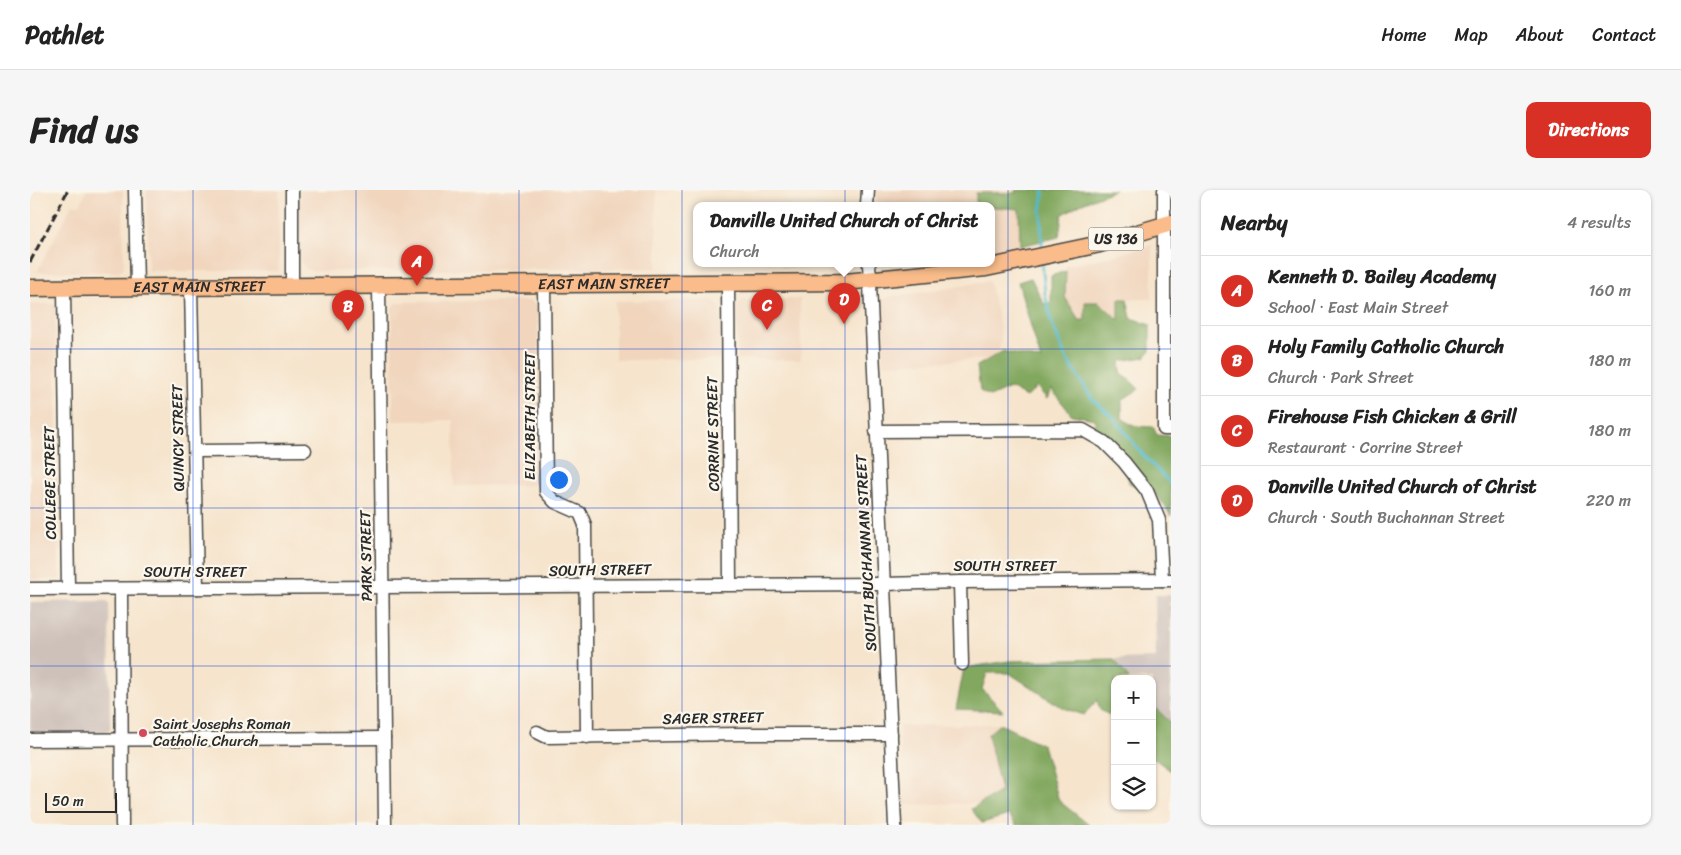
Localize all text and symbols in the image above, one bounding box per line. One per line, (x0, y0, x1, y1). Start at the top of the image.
text: Pathlet (25, 14, 104, 56)
text: Home (1382, 19, 1427, 51)
text: Map (1455, 19, 1488, 51)
text: About (1516, 19, 1564, 51)
text: Contact (1592, 19, 1656, 51)
text: Find us (30, 99, 138, 161)
button: Directions (1526, 102, 1651, 158)
popup (693, 202, 995, 267)
text: Danville United Church of Christ (710, 204, 978, 237)
text: Nearby (1221, 204, 1287, 242)
text: 4 results (1567, 208, 1631, 237)
road number: US 136 (1088, 228, 1144, 251)
text: Church (710, 237, 760, 266)
pin: A (401, 245, 433, 286)
text: Kenneth D. Bailey Academy (1268, 260, 1496, 293)
street label: EAST MAIN STREET (538, 270, 671, 297)
street label: EAST MAIN STREET (133, 273, 266, 300)
text: A (1232, 276, 1242, 305)
text: 160 m (1588, 276, 1631, 305)
pin: D (828, 283, 860, 324)
pin: C (751, 289, 783, 330)
pin: B (332, 290, 364, 331)
text: School · East Main Street (1268, 293, 1448, 322)
text: Holy Family Catholic Church (1268, 330, 1504, 363)
text: B (1232, 346, 1242, 375)
text: 180 m (1588, 346, 1631, 375)
street label: ELIZABETH STREET (517, 350, 543, 480)
text: Church · Park Street (1268, 363, 1414, 392)
street label: CORRINE STREET (699, 375, 727, 492)
street label: QUINCY STREET (164, 383, 192, 492)
text: Firehouse Fish Chicken & Grill (1268, 400, 1517, 433)
text: C (1232, 416, 1242, 445)
text: 180 m (1588, 416, 1631, 445)
street label: COLLEGE STREET (36, 425, 64, 540)
text: Restaurant · Corrine Street (1268, 433, 1462, 462)
street label: SOUTH BUCHANNAN STREET (848, 452, 884, 652)
your location (546, 467, 572, 493)
text: Danville United Church of Christ (1268, 470, 1537, 503)
text: D (1232, 486, 1242, 515)
text: 220 m (1586, 486, 1631, 515)
text: Church · South Buchannan Street (1268, 503, 1505, 532)
street label: PARK STREET (352, 509, 380, 602)
street label: SOUTH STREET (954, 553, 1058, 579)
street label: SOUTH STREET (548, 556, 653, 584)
street label: SOUTH STREET (144, 559, 248, 585)
map controls (1111, 675, 1156, 810)
button: + (1111, 675, 1156, 720)
street label: SAGER STREET (662, 704, 765, 732)
place label: Saint Josephs Roman Catholic Church (153, 711, 291, 754)
button: − (1111, 720, 1156, 765)
marker: Saint Josephs Roman Catholic Church (137, 727, 149, 739)
button: layers (1111, 765, 1156, 810)
text: 50 m (52, 789, 84, 814)
scale bar (45, 790, 118, 813)

